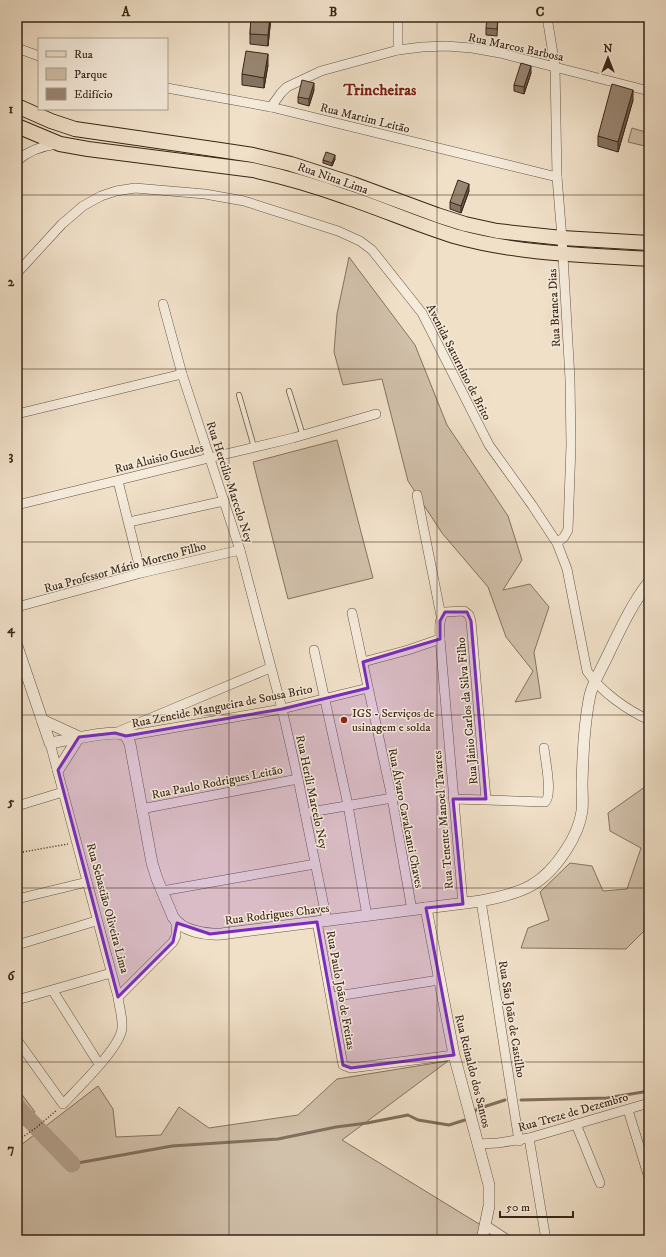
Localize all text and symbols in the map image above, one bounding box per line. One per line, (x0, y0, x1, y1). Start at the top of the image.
text: A (121, 4, 131, 20)
text: B (329, 4, 337, 20)
text: C (536, 4, 545, 20)
street label: Rua Marcos Barbosa (467, 30, 566, 65)
legend (38, 38, 168, 110)
north arrow (588, 38, 628, 78)
text: N (603, 42, 613, 56)
text: Rua (74, 47, 94, 62)
text: Parque (74, 67, 107, 82)
district label: Trincheiras (343, 80, 417, 100)
text: Edifício (74, 87, 113, 102)
street label: Rua Martim Leitão (318, 100, 411, 137)
text: 1 (9, 101, 14, 117)
street label: Rua Nina Lima (295, 159, 371, 198)
street label: Rua Branca Dias (545, 268, 564, 348)
text: 2 (8, 274, 15, 290)
street label: Avenida Saturnino de Brito (423, 302, 494, 423)
street label: Rua Hercilio Marcelo Ney (203, 419, 256, 545)
street label: Rua Aluisio Guedes (113, 440, 205, 477)
text: 3 (9, 448, 14, 464)
street label: Rua Professor Mário Moreno Filho (42, 539, 208, 596)
text: 4 (6, 621, 15, 638)
street label: Rua Jânio Carlos da Silva Filho (454, 636, 481, 785)
street label: Rua Zeneide Mangueira de Sousa Brito (130, 682, 314, 731)
place label: IGS - Serviços de usinagem e solda (352, 706, 434, 735)
marker: IGS - Serviços de usinagem e solda (339, 715, 349, 725)
street label: Rua Herili Marcelo Ney (292, 734, 331, 851)
street label: Rua Álvaro Cavalcanti Chaves (385, 747, 426, 889)
street label: Rua Tenente Manoel Tavares (430, 750, 457, 890)
street label: Rua Paulo Rodrigues Leitão (150, 762, 284, 803)
text: 5 (7, 794, 15, 810)
street label: Rua Sebastião Oliveira Lima (83, 841, 132, 976)
street label: Rua Rodrigues Chaves (224, 901, 330, 928)
street label: Rua Paulo João de Freitas (323, 929, 358, 1051)
street label: Rua São João de Castilho (495, 959, 528, 1079)
text: 6 (8, 968, 16, 984)
street label: Rua Reinaldo dos Santos (451, 1013, 494, 1129)
street label: Rua Treze de Dezembro (516, 1090, 630, 1135)
text: 7 (8, 1141, 15, 1157)
scale bar (500, 1193, 573, 1219)
text: 50 m (506, 1200, 530, 1215)

